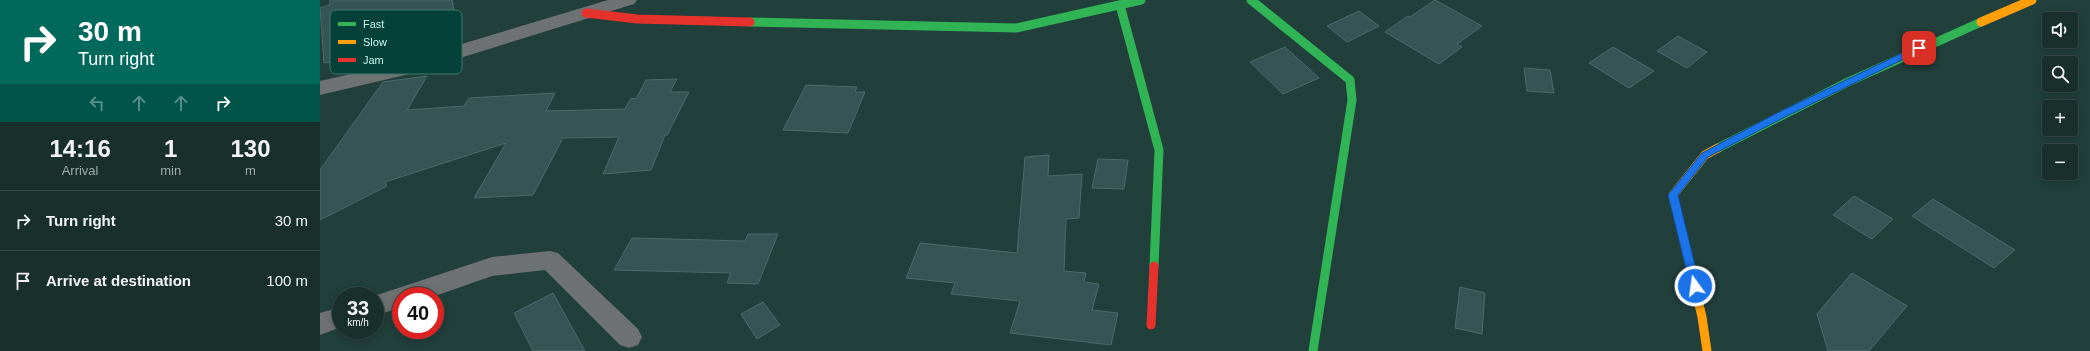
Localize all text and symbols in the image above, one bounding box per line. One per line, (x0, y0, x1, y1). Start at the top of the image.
legend (330, 10, 462, 74)
map controls (2042, 12, 2078, 180)
button: sound (2042, 12, 2078, 48)
icon: right (12, 16, 64, 68)
text: 30 m (78, 16, 142, 47)
text: Fast (363, 18, 384, 30)
pin (1902, 31, 1936, 65)
text: Slow (363, 36, 387, 48)
icon: arrive (1908, 37, 1930, 59)
text: Turn right (78, 49, 154, 69)
text: Jam (363, 54, 384, 66)
button: search (2042, 56, 2078, 92)
icon: left (86, 92, 108, 114)
icon: ahead (128, 92, 150, 114)
icon: ahead (170, 92, 192, 114)
icon: right (212, 92, 234, 114)
button: + (2042, 100, 2078, 136)
text: 14:16 (49, 135, 111, 162)
text: 1 (164, 135, 177, 162)
text: 130 (231, 135, 271, 162)
button: − (2042, 144, 2078, 180)
text: Arrival (62, 163, 99, 178)
text: min (160, 163, 181, 178)
text: m (245, 163, 256, 178)
icon: right (12, 210, 34, 232)
text: Turn right (46, 212, 116, 229)
text: 30 m (275, 212, 308, 229)
position arrow (1674, 265, 1716, 307)
icon: arrive (12, 270, 34, 292)
text: Arrive at destination (46, 272, 191, 289)
text: 100 m (266, 272, 308, 289)
speed limit sign: 40 (392, 287, 444, 339)
text: 33 (347, 297, 369, 319)
text: km/h (347, 317, 369, 328)

